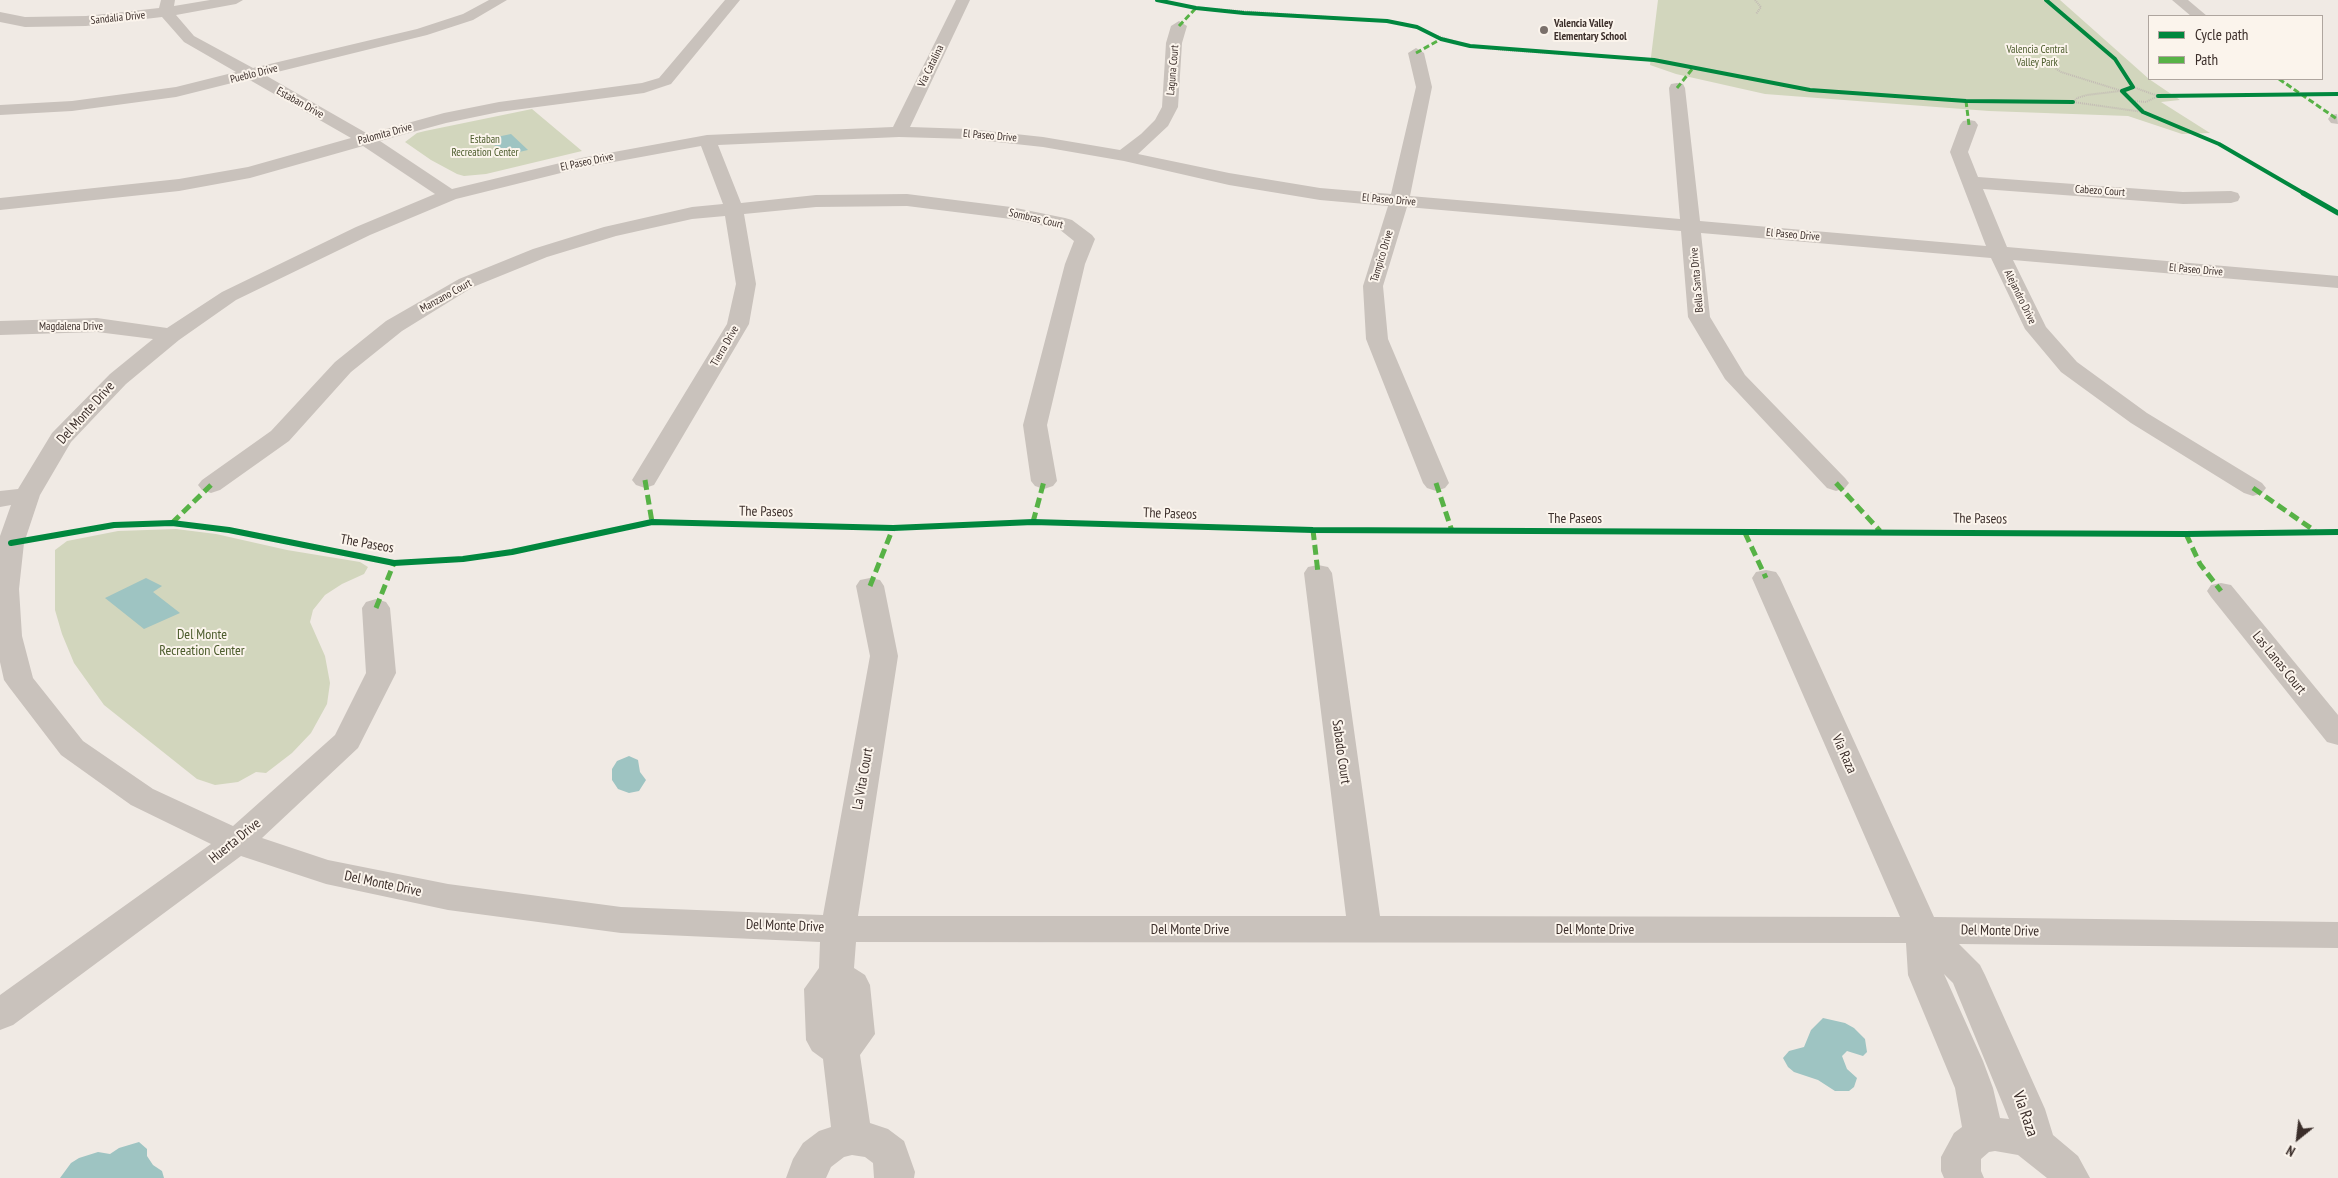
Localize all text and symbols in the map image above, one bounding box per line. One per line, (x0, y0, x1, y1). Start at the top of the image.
street label: Sandalia Drive (90, 9, 146, 27)
legend (2148, 15, 2323, 80)
place label: Valencia Valley Elementary School (1554, 17, 1627, 43)
marker: Valencia Valley Elementary School (1538, 24, 1550, 36)
text: Cycle path (2195, 25, 2248, 44)
street label: Via Catalina (915, 43, 947, 89)
park label: Valencia Central Valley Park (2006, 43, 2068, 69)
street label: Laguna Court (1164, 44, 1182, 96)
text: Path (2195, 50, 2218, 69)
street label: Pueblo Drive (229, 62, 279, 86)
street label: Estaban Drive (274, 85, 326, 121)
street label: Palomita Drive (356, 120, 414, 148)
street label: El Paseo Drive (963, 127, 1017, 145)
park label: Estaban Recreation Center (451, 133, 519, 159)
street label: El Paseo Drive (559, 150, 615, 174)
street label: Cabezo Court (2075, 183, 2125, 199)
street label: El Paseo Drive (1362, 191, 1416, 209)
street label: Sombras Court (1008, 206, 1064, 232)
street label: El Paseo Drive (1766, 226, 1820, 244)
street label: Tampico Drive (1368, 228, 1396, 284)
street label: Bella Santa Drive (1688, 247, 1706, 313)
street label: El Paseo Drive (2169, 261, 2223, 279)
street label: Alejandro Drive (2001, 268, 2039, 326)
street label: Manzano Court (418, 276, 474, 316)
street label: Magdalena Drive (39, 320, 103, 334)
street label: Tierra Drive (708, 323, 742, 369)
street label: Del Monte Drive (54, 378, 118, 448)
street label: The Paseos (739, 503, 793, 521)
street label: The Paseos (1143, 505, 1197, 523)
street label: The Paseos (1953, 510, 2007, 528)
street label: The Paseos (1548, 511, 1602, 527)
street label: The Paseos (339, 531, 395, 557)
park label: Del Monte Recreation Center (159, 627, 245, 660)
street label: Las Lanas Court (2249, 628, 2309, 698)
street label: Sabado Court (1328, 719, 1354, 785)
street label: Via Raza (1828, 732, 1860, 776)
street label: La Vita Court (849, 747, 877, 811)
street label: Huerta Drive (206, 815, 264, 867)
street label: Del Monte Drive (343, 868, 423, 900)
street label: Del Monte Drive (746, 916, 824, 936)
street label: Del Monte Drive (1151, 922, 1229, 938)
street label: Del Monte Drive (1556, 922, 1634, 938)
street label: Del Monte Drive (1961, 922, 2039, 940)
street label: Via Raza (2008, 1089, 2042, 1139)
north arrow (2273, 1113, 2323, 1163)
text: N (2283, 1141, 2298, 1161)

